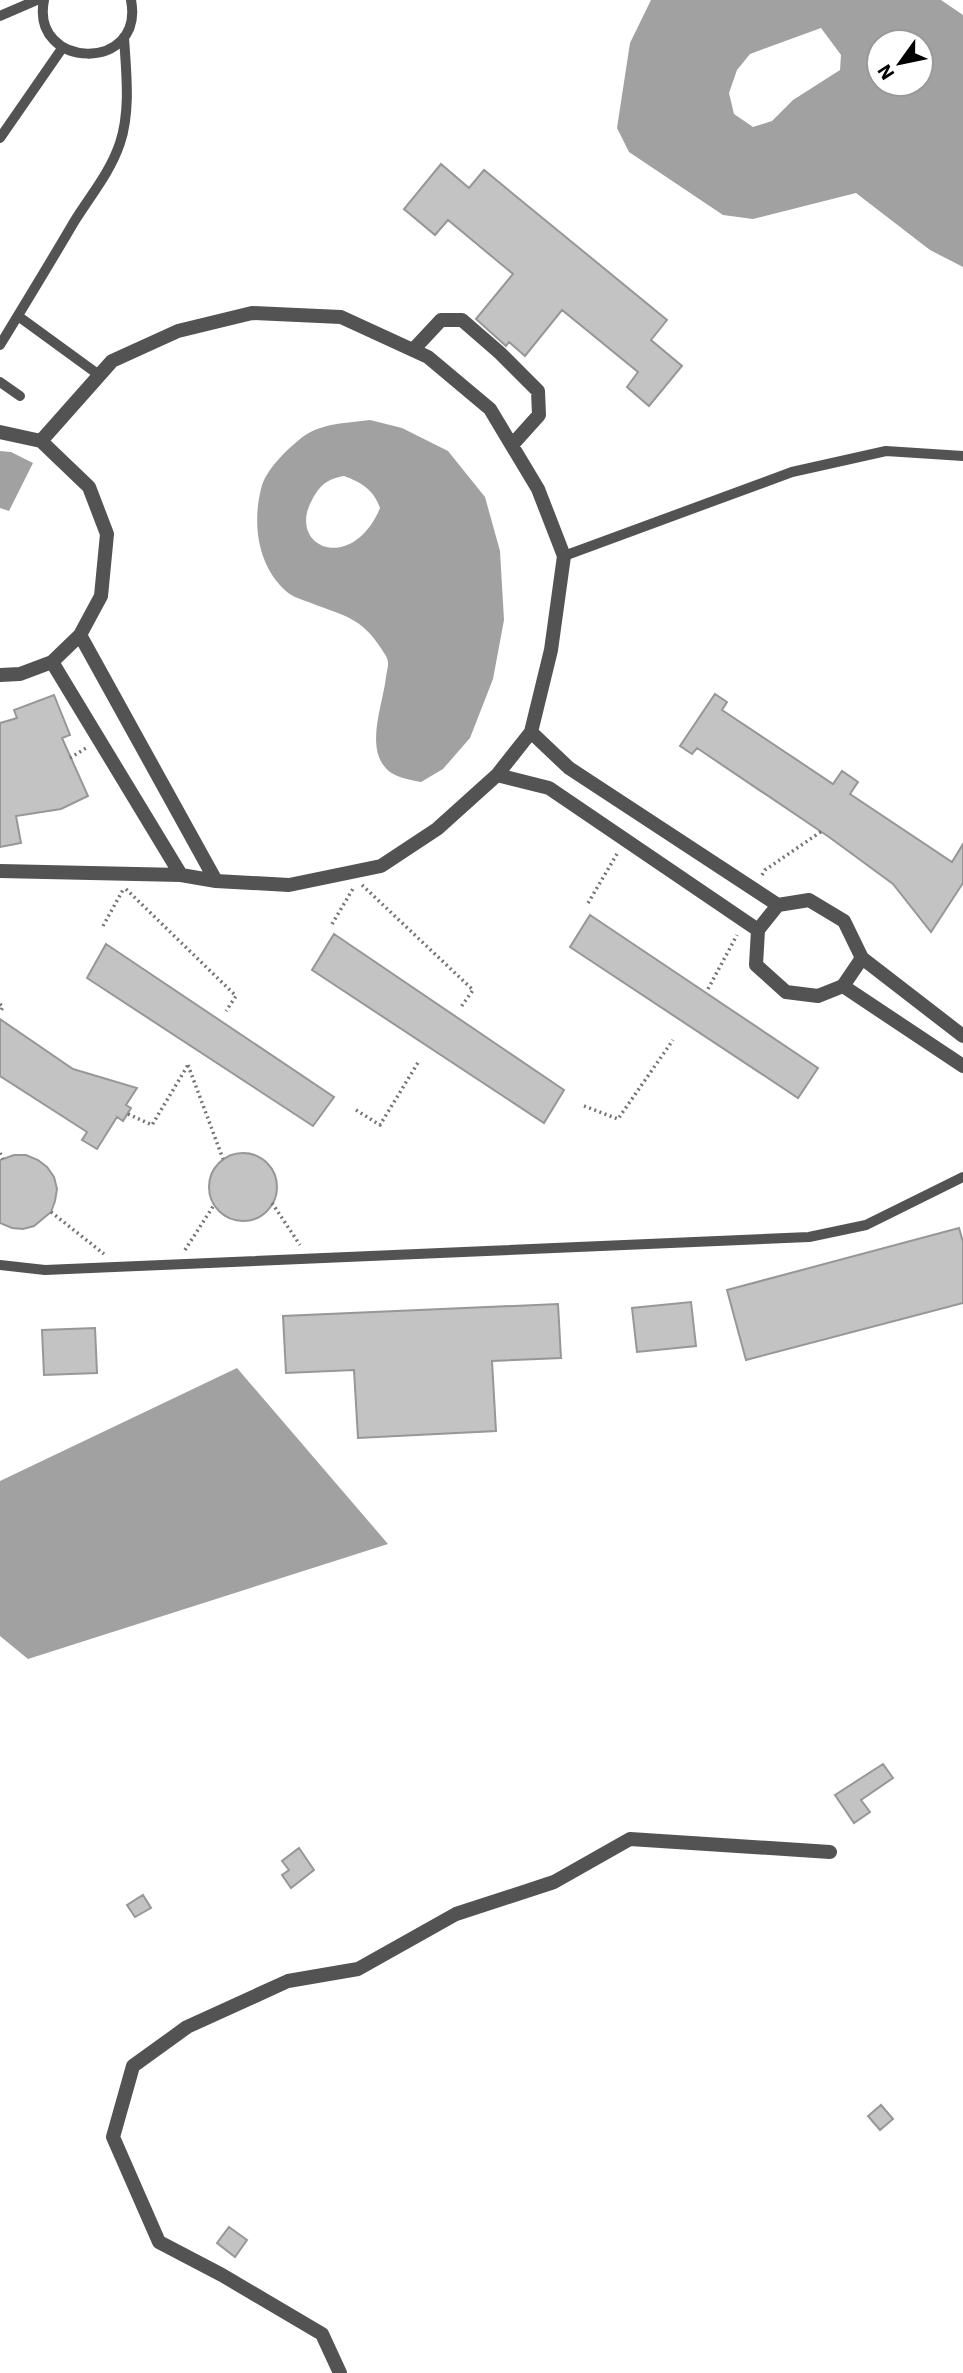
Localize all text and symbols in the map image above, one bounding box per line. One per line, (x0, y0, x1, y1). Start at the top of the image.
north arrow (865, 28, 935, 98)
text: N (872, 60, 900, 85)

